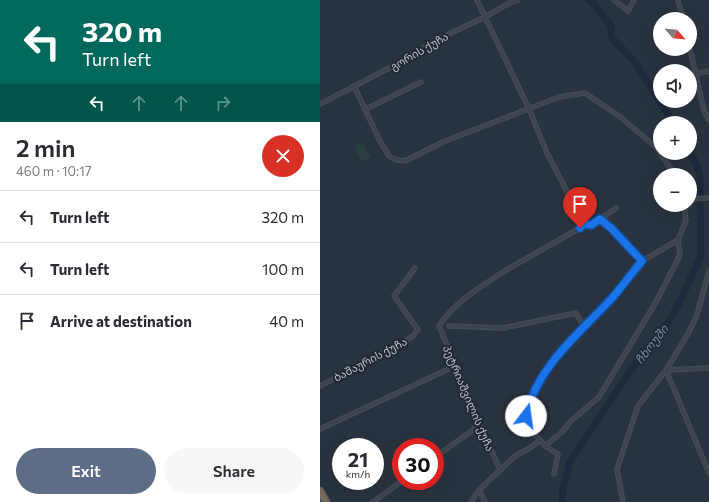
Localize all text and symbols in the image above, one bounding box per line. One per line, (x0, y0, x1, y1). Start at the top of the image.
north arrow (653, 12, 697, 56)
map controls (653, 12, 697, 212)
text: 320 m (82, 14, 162, 48)
icon: left (16, 16, 68, 68)
street label: გორის ქუჩა (388, 29, 451, 74)
text: Turn left (82, 48, 151, 70)
button: sound (653, 64, 697, 108)
icon: left (86, 92, 108, 114)
icon: ahead (128, 92, 150, 114)
icon: ahead (170, 92, 192, 114)
icon: right (212, 92, 234, 114)
button: + (653, 116, 697, 160)
text: 2 min (16, 133, 75, 162)
button: close (262, 135, 304, 177)
text: 460 m · 10:17 (16, 163, 92, 179)
button: − (653, 168, 697, 212)
pin (563, 187, 597, 228)
icon: arrive (569, 193, 591, 215)
icon: left (16, 206, 38, 228)
text: Turn left (50, 208, 109, 226)
text: 320 m (261, 208, 304, 226)
icon: left (16, 258, 38, 280)
text: Turn left (50, 260, 109, 278)
text: 100 m (262, 260, 304, 278)
icon: arrive (16, 310, 38, 332)
text: Arrive at destination (50, 312, 192, 330)
text: 40 m (269, 312, 304, 330)
water label: ჩხოუში (632, 321, 672, 367)
street label: ბაშაურის ქუჩა (331, 334, 409, 385)
street label: პეტრიაშვილის ქუჩა (440, 343, 497, 453)
position arrow (505, 395, 547, 437)
speed limit sign: 30 (392, 438, 444, 490)
text: 21 (348, 447, 368, 471)
button: Exit (16, 448, 156, 494)
button: Share (164, 448, 304, 494)
text: km/h (346, 468, 370, 480)

